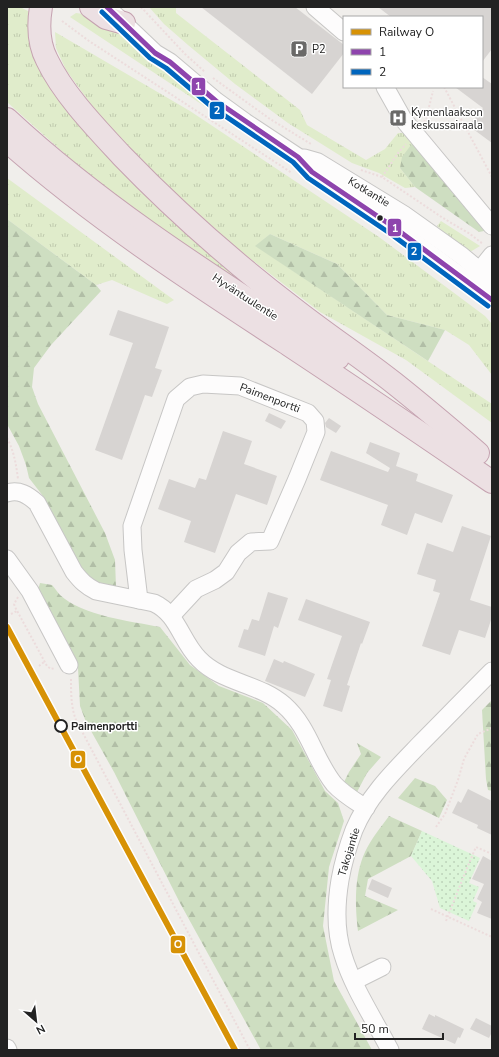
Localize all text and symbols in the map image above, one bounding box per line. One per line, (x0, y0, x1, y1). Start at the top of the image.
legend (343, 16, 483, 88)
text: Railway O (379, 24, 434, 40)
parking icon: P2 (289, 39, 309, 59)
place label: P2 (312, 42, 326, 57)
text: 1 (379, 44, 386, 60)
text: 2 (379, 64, 386, 80)
line badge: 1 (191, 77, 206, 96)
text: 1 (195, 79, 201, 94)
line badge: 2 (209, 101, 225, 120)
text: 2 (214, 103, 221, 118)
place label: Kymenlaakson keskussairaala (411, 105, 483, 133)
hospital icon: Kymenlaakson keskussairaala (388, 108, 408, 128)
street label: Kotkantie (345, 174, 393, 210)
unlabelled marker (375, 213, 385, 223)
line badge: 1 (387, 218, 402, 237)
text: 1 (392, 221, 398, 236)
line badge: 2 (407, 242, 422, 261)
text: 2 (411, 244, 418, 259)
street label: Hyväntuulentie (209, 270, 281, 324)
street label: Paimenportti (238, 380, 302, 416)
marker: Paimenportti (54, 719, 68, 733)
place label: Paimenportti (71, 719, 137, 734)
line badge: O (70, 750, 86, 769)
text: O (74, 752, 83, 767)
street label: Takojantie (335, 826, 364, 878)
line badge: O (170, 935, 186, 954)
text: O (174, 937, 183, 952)
north arrow (16, 1001, 56, 1041)
scale bar (355, 1015, 443, 1041)
text: N (33, 1021, 48, 1038)
text: 50 m (361, 1021, 389, 1037)

